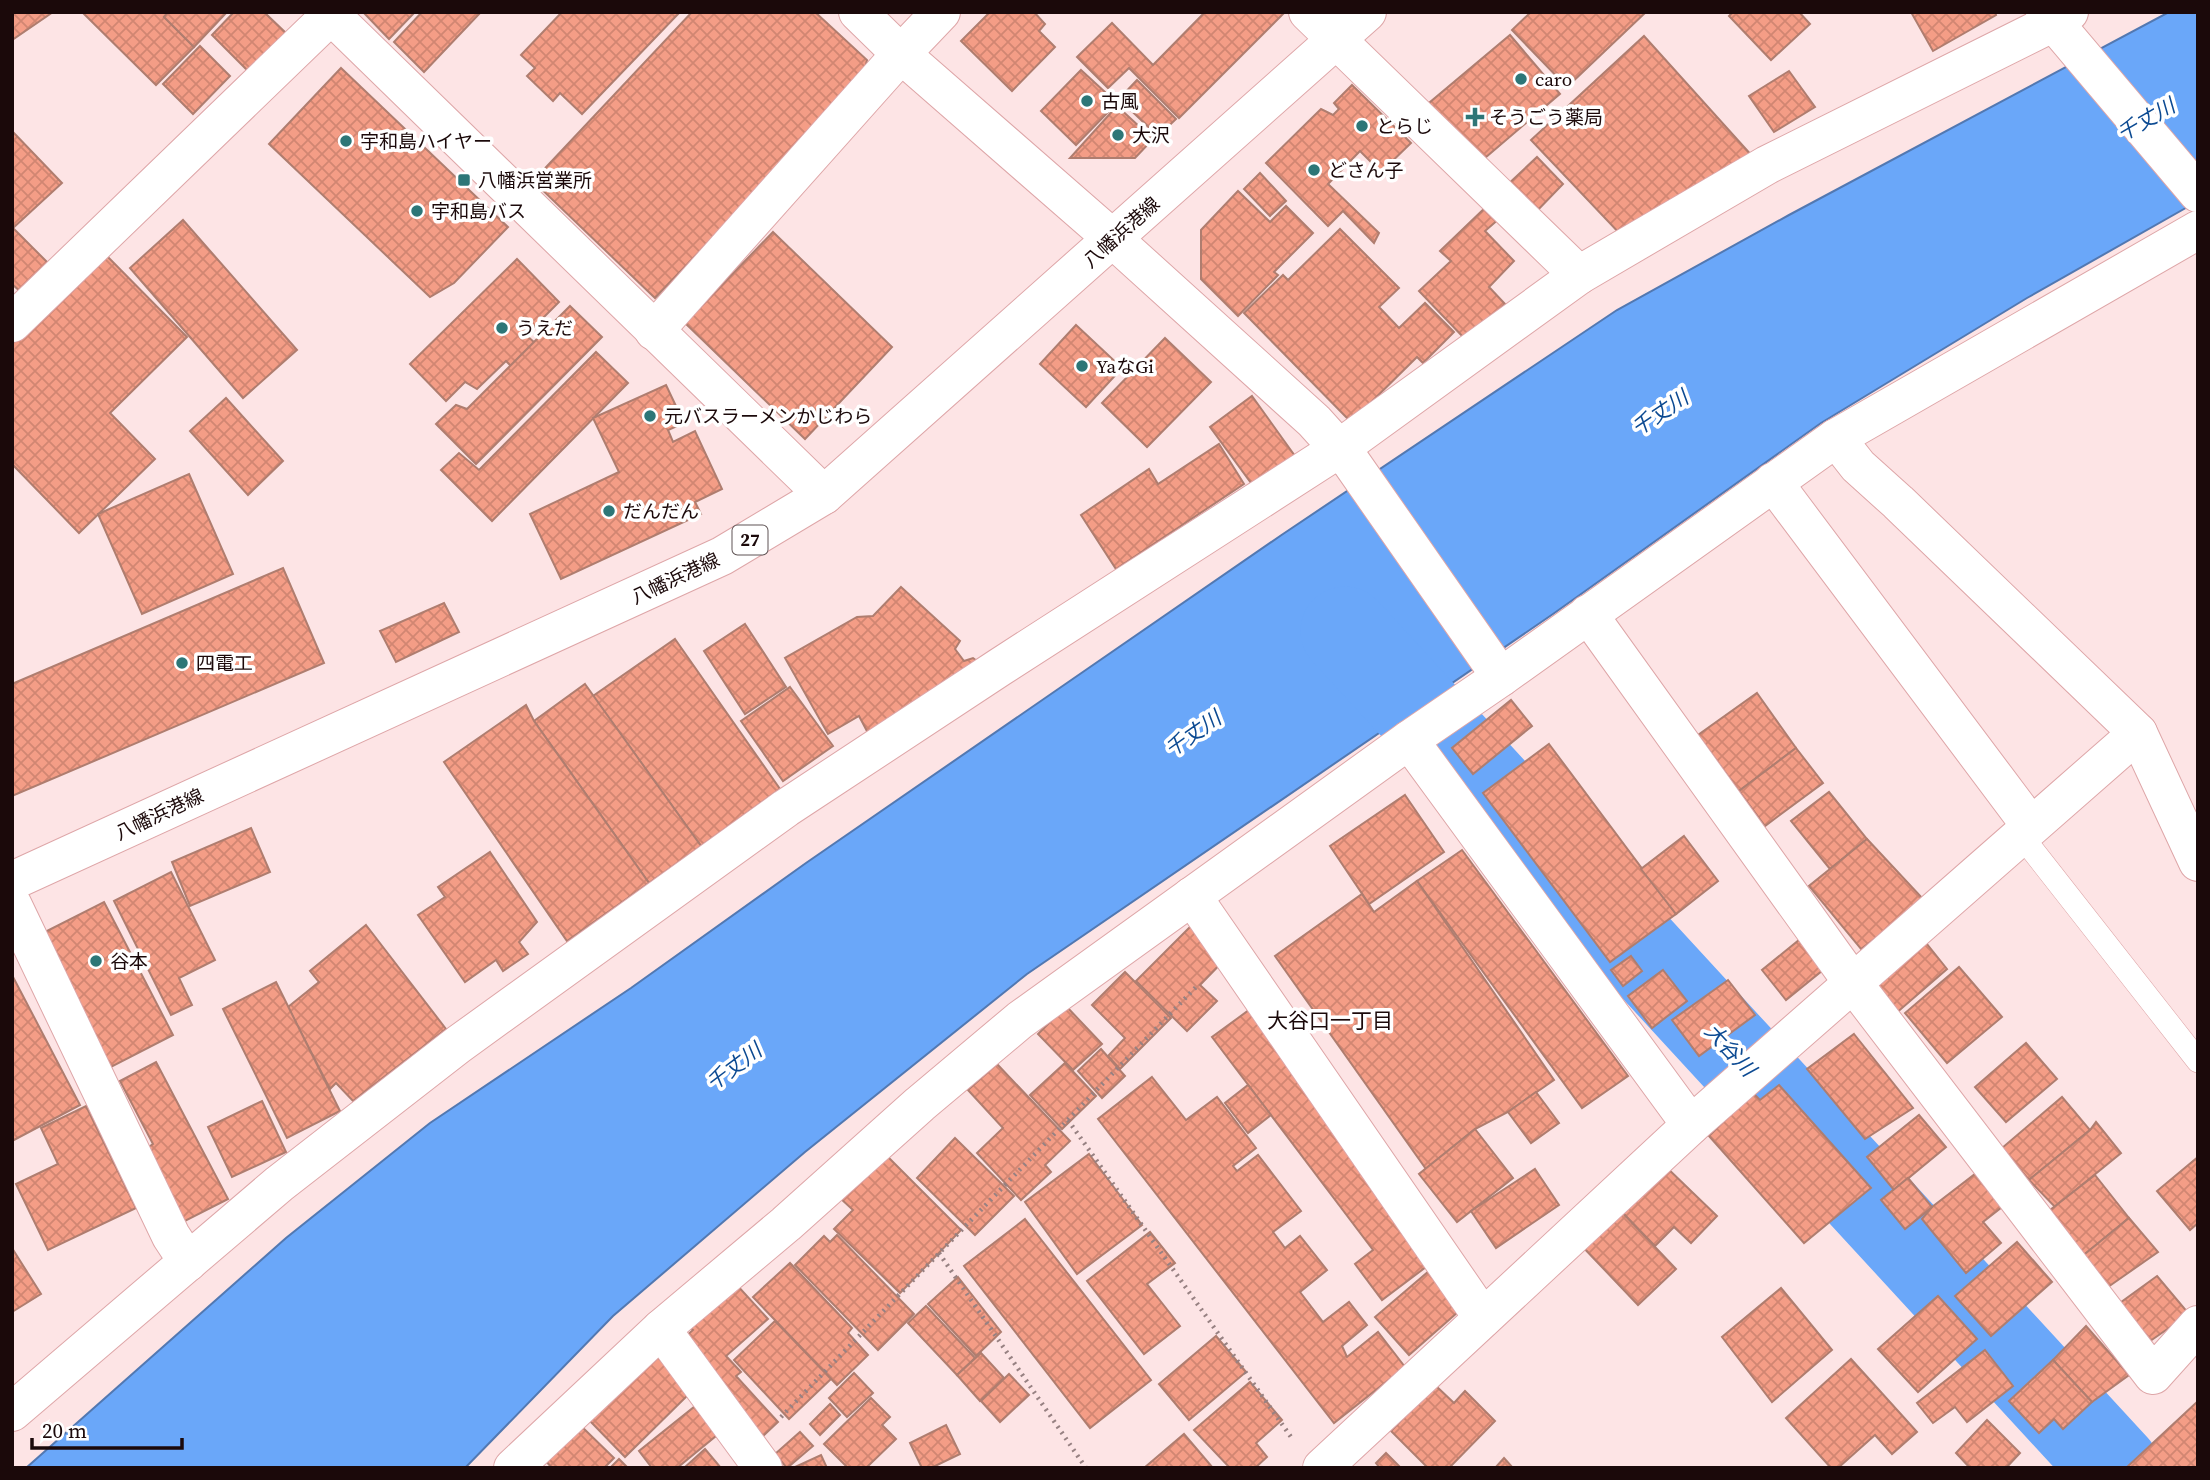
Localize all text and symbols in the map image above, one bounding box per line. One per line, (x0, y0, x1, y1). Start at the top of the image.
place label: caro (1535, 66, 1572, 92)
marker: caro (1513, 71, 1529, 87)
place label: 古風 (1101, 88, 1139, 114)
water label: 千丈川 (2111, 90, 2182, 148)
marker: 古風 (1079, 93, 1095, 109)
place label: そうごう薬局 (1489, 104, 1603, 130)
marker: そうごう薬局 (1467, 109, 1483, 125)
place label: とらじ (1376, 113, 1433, 139)
marker: とらじ (1354, 118, 1370, 134)
place label: 大沢 (1132, 122, 1170, 148)
marker: 大沢 (1110, 127, 1126, 143)
place label: 宇和島ハイヤー (360, 128, 492, 154)
marker: 宇和島ハイヤー (338, 133, 354, 149)
place label: どさん子 (1328, 157, 1403, 183)
marker: どさん子 (1306, 162, 1322, 178)
place label: 八幡浜営業所 (478, 167, 592, 193)
marker: 八幡浜営業所 (456, 172, 472, 188)
street label: 八幡浜港線 (1077, 191, 1165, 273)
place label: 宇和島バス (431, 198, 526, 224)
marker: 宇和島バス (409, 203, 425, 219)
place label: うえだ (516, 315, 573, 341)
marker: うえだ (494, 320, 510, 336)
place label: YaなGi (1096, 353, 1154, 379)
marker: YaなGi (1074, 358, 1090, 374)
water label: 千丈川 (1625, 382, 1696, 442)
place label: 元バスラーメンかじわら (664, 403, 872, 429)
marker: 元バスラーメンかじわら (642, 408, 658, 424)
place label: だんだん (623, 498, 699, 524)
marker: だんだん (601, 503, 617, 519)
road number: 27 (732, 526, 768, 554)
street label: 八幡浜港線 (626, 546, 724, 610)
place label: 四電工 (196, 650, 253, 676)
marker: 四電工 (174, 655, 190, 671)
water label: 千丈川 (1159, 702, 1228, 764)
street label: 八幡浜港線 (110, 782, 208, 846)
place label: 谷本 (110, 948, 148, 974)
marker: 谷本 (88, 953, 104, 969)
district label: 大谷口一丁目 (1267, 1006, 1393, 1035)
water label: 大谷川 (1698, 1017, 1764, 1084)
water label: 千丈川 (700, 1035, 769, 1097)
scale bar (32, 1406, 182, 1450)
text: 20 m (42, 1416, 87, 1445)

